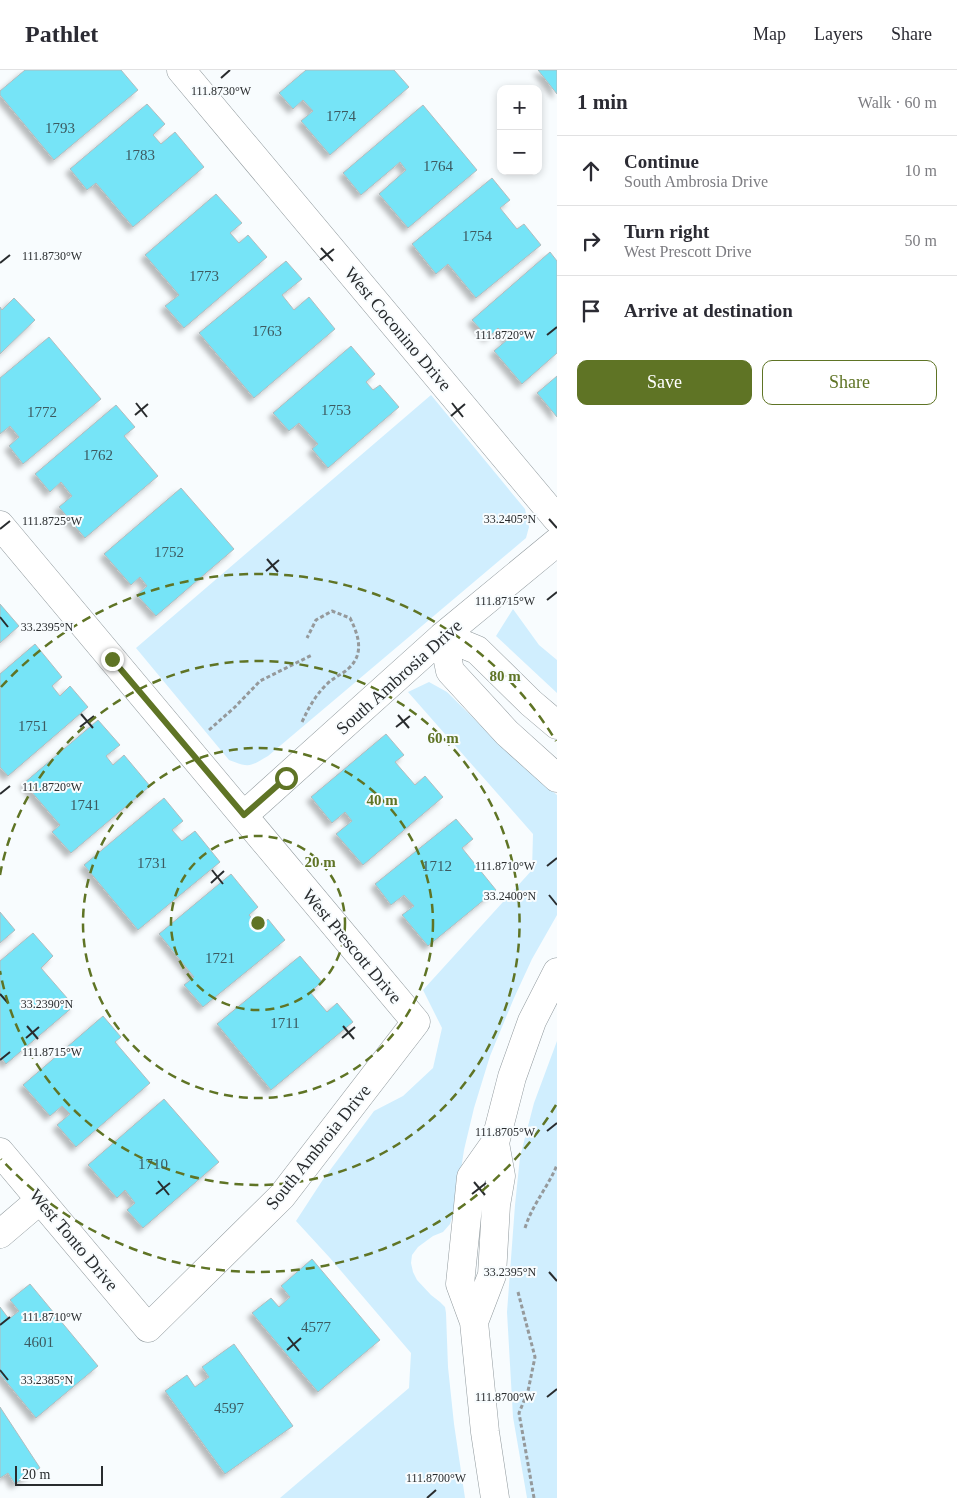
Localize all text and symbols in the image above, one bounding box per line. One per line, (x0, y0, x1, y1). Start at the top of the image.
text: Pathlet (25, 21, 98, 47)
text: Map (753, 24, 786, 44)
text: Layers (814, 24, 863, 44)
text: Share (891, 24, 932, 44)
text: 111.8730°W (191, 84, 252, 98)
map controls (497, 85, 542, 175)
button: + (497, 85, 542, 130)
text: 1 min (577, 90, 628, 114)
text: Walk · 60 m (858, 94, 937, 111)
house number: 1774 (326, 108, 357, 124)
house number: 1793 (45, 120, 75, 136)
button: − (497, 130, 542, 175)
house number: 1783 (125, 147, 155, 163)
text: Continue (624, 151, 699, 172)
icon: ahead (577, 157, 605, 185)
house number: 1764 (423, 158, 454, 174)
text: 10 m (905, 162, 937, 179)
text: South Ambrosia Drive (624, 173, 768, 190)
text: Turn right (624, 221, 709, 242)
icon: right (577, 227, 605, 255)
house number: 1754 (462, 228, 493, 244)
text: 50 m (905, 232, 937, 249)
text: West Prescott Drive (624, 243, 752, 260)
text: 111.8730°W (22, 249, 83, 263)
street label: West Coconino Drive (340, 263, 456, 395)
house number: 1773 (189, 268, 219, 284)
icon: arrive (577, 297, 605, 325)
text: Arrive at destination (624, 300, 793, 321)
house number: 1763 (252, 323, 282, 339)
text: 111.8720°W (475, 328, 536, 342)
button: Save (577, 360, 752, 405)
button: Share (762, 360, 937, 405)
house number: 1753 (321, 402, 351, 418)
house number: 1772 (27, 404, 57, 420)
house number: 1762 (83, 447, 113, 463)
text: 33.2405°N (484, 512, 537, 526)
text: 111.8725°W (22, 514, 83, 528)
house number: 1752 (154, 544, 184, 560)
text: 111.8715°W (475, 594, 536, 608)
street label: South Ambrosia Drive (332, 615, 466, 739)
text: 33.2395°N (21, 620, 74, 634)
route end (101, 648, 124, 671)
text: 80 m (489, 668, 521, 684)
house number: 1751 (18, 718, 48, 734)
text: 60 m (427, 730, 459, 746)
route start (275, 767, 298, 790)
text: 111.8720°W (22, 780, 83, 794)
text: 40 m (366, 792, 398, 808)
house number: 1741 (70, 797, 100, 813)
text: 20 m (304, 854, 336, 870)
house number: 1731 (137, 855, 167, 871)
house number: 1712 (422, 858, 452, 874)
text: 111.8710°W (475, 859, 536, 873)
street label: West Prescott Drive (298, 885, 406, 1007)
text: 33.2400°N (484, 889, 537, 903)
centre of rings (249, 914, 267, 932)
house number: 1721 (205, 950, 235, 966)
text: 33.2390°N (21, 997, 74, 1011)
house number: 1711 (270, 1015, 300, 1031)
text: 111.8715°W (22, 1045, 83, 1059)
street label: South Ambroia Drive (261, 1080, 375, 1214)
text: 111.8705°W (475, 1125, 536, 1139)
house number: 1710 (138, 1156, 168, 1172)
street label: West Tonto Drive (26, 1185, 122, 1295)
text: 33.2395°N (484, 1265, 537, 1279)
text: 111.8710°W (22, 1310, 83, 1324)
house number: 4577 (301, 1319, 332, 1335)
house number: 4601 (24, 1334, 54, 1350)
text: 33.2385°N (21, 1373, 74, 1387)
text: 111.8700°W (475, 1390, 536, 1404)
house number: 4597 (214, 1400, 245, 1416)
scale bar (15, 1463, 102, 1486)
text: 20 m (22, 1467, 50, 1482)
text: 111.8700°W (406, 1471, 467, 1485)

